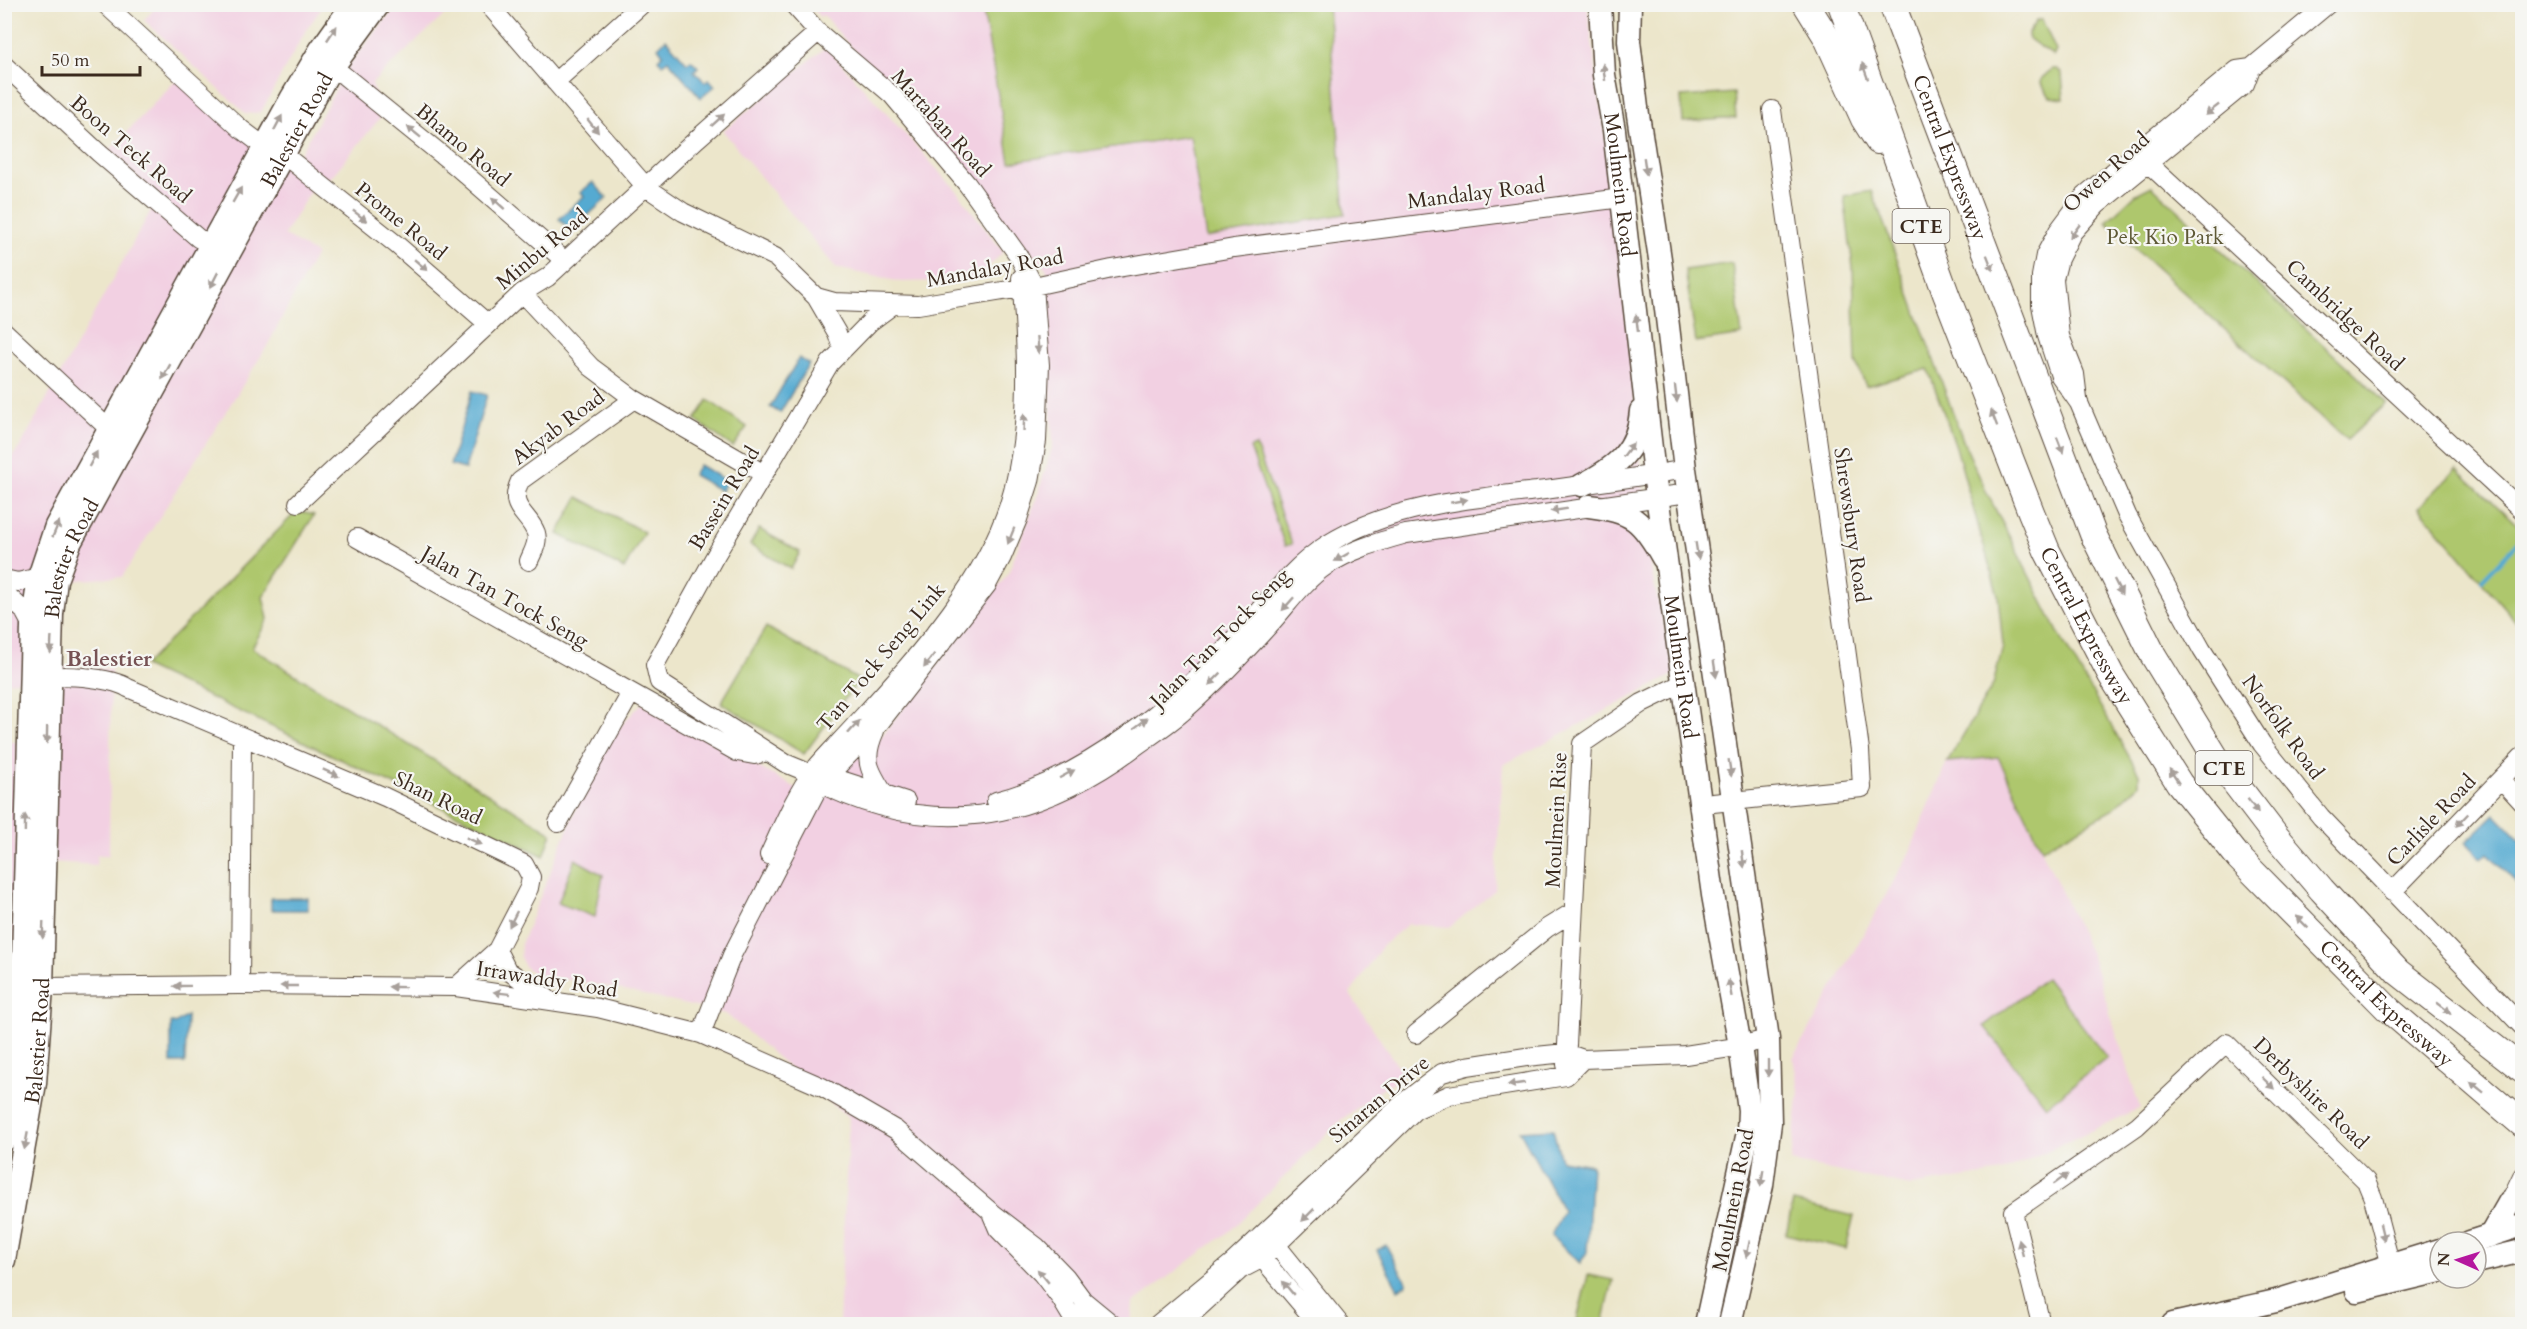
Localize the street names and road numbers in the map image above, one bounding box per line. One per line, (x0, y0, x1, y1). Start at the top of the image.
street label: Martaban Road (884, 63, 997, 184)
street label: Balestier Road (254, 68, 340, 193)
street label: Central Expressway (1905, 71, 1994, 244)
street label: Boon Teck Road (64, 89, 198, 210)
street label: Bhamo Road (409, 97, 516, 194)
street label: Moulmein Road (1596, 110, 1643, 258)
street label: Owen Road (2056, 125, 2156, 219)
street label: Mandalay Road (1406, 171, 1546, 216)
street label: Prome Road (349, 175, 453, 267)
street label: Minbu Road (490, 202, 595, 297)
road number: CTE (1892, 209, 1950, 243)
street label: Mandalay Road (924, 242, 1066, 295)
street label: Cambridge Road (2279, 253, 2410, 378)
street label: Akyab Road (506, 383, 611, 472)
street label: Bassein Road (682, 441, 767, 556)
street label: Shrewsbury Road (1826, 446, 1877, 605)
street label: Balestier Road (38, 494, 107, 620)
street label: Jalan Tan Tock Seng (413, 538, 594, 656)
street label: Central Expressway (2032, 542, 2140, 710)
street label: Jalan Tan Tock Seng (1142, 562, 1297, 717)
street label: Tan Tock Seng Link (810, 576, 953, 738)
street label: Moulmein Road (1656, 593, 1705, 741)
street label: Norfolk Road (2235, 669, 2330, 786)
street label: Moulmein Rise (1538, 751, 1575, 889)
road number: CTE (2196, 751, 2252, 785)
street label: Shan Road (389, 765, 487, 832)
street label: Carlisle Road (2380, 768, 2483, 873)
street label: Central Expressway (2312, 933, 2460, 1074)
street label: Irrawaddy Road (474, 954, 620, 1005)
street label: Balestier Road (18, 977, 57, 1106)
street label: Derbyshire Road (2247, 1031, 2375, 1156)
street label: Sinaran Drive (1323, 1049, 1436, 1150)
street label: Moulmein Road (1705, 1126, 1762, 1274)

